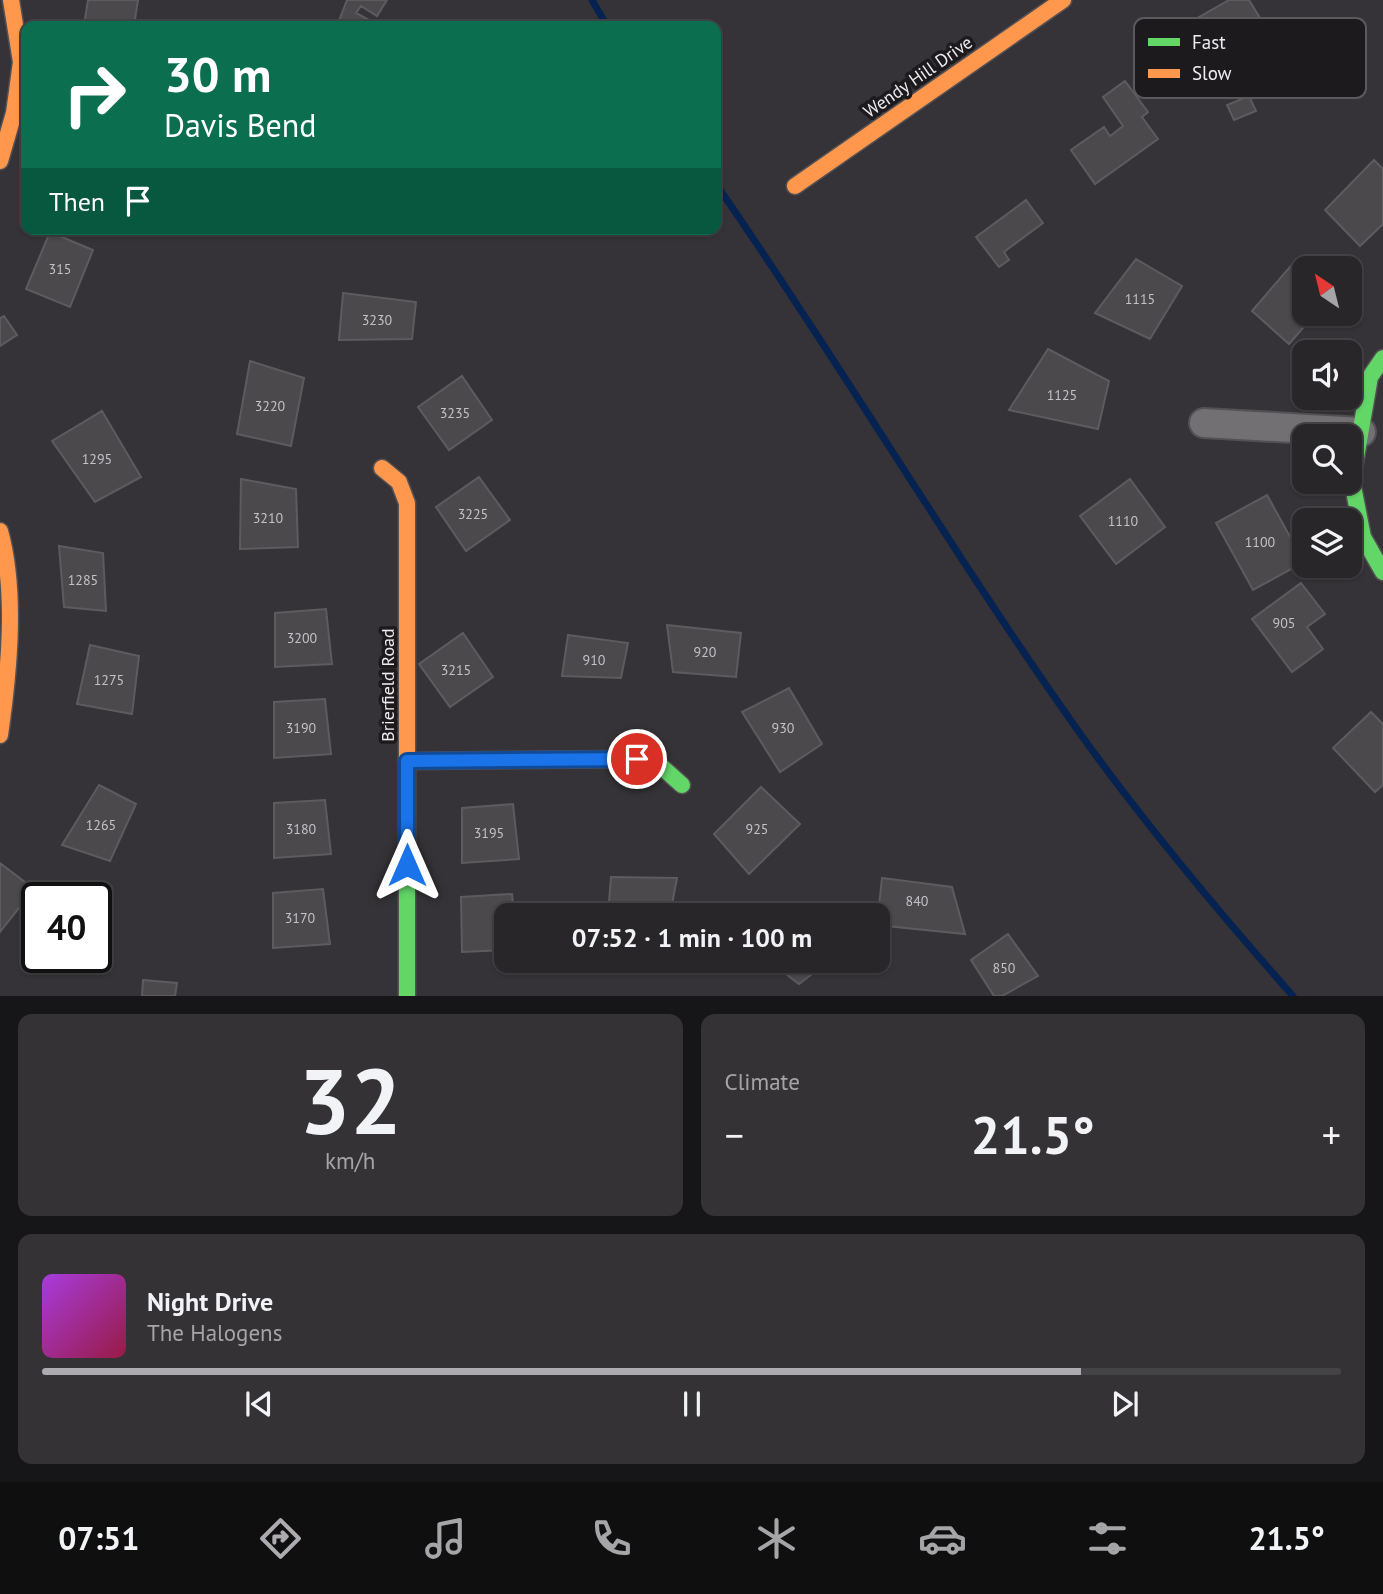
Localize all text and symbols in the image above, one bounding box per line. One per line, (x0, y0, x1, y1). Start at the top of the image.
legend (1134, 18, 1366, 98)
street label: Wendy Hill Drive (859, 30, 977, 123)
text: Fast (1192, 30, 1226, 54)
text: 30 m (164, 42, 271, 106)
icon: right (49, 49, 140, 140)
text: Slow (1192, 61, 1232, 85)
text: Davis Bend (164, 104, 316, 146)
icon: arrive (119, 182, 157, 220)
text: Then (49, 185, 105, 218)
north arrow (1292, 256, 1362, 326)
map controls (1292, 256, 1362, 578)
house number: 315 (49, 260, 71, 278)
house number: 1115 (1125, 290, 1155, 308)
house number: 3230 (362, 311, 393, 329)
button: sound (1292, 340, 1362, 410)
house number: 1125 (1047, 386, 1077, 404)
house number: 3220 (255, 397, 286, 415)
house number: 3235 (440, 404, 470, 422)
button: search (1292, 424, 1362, 494)
house number: 1295 (82, 450, 112, 468)
house number: 3225 (458, 505, 488, 523)
button: layers (1292, 508, 1362, 578)
house number: 3210 (253, 509, 284, 527)
house number: 1110 (1108, 512, 1139, 530)
house number: 1100 (1245, 533, 1276, 551)
house number: 1285 (68, 571, 98, 589)
house number: 905 (1273, 614, 1295, 632)
street label: Brierfield Road (376, 628, 399, 742)
house number: 3200 (287, 629, 318, 647)
house number: 920 (694, 643, 717, 661)
house number: 910 (583, 651, 606, 669)
house number: 3215 (441, 661, 471, 679)
house number: 1275 (94, 671, 124, 689)
house number: 3190 (286, 719, 317, 737)
house number: 930 (772, 719, 795, 737)
pin (607, 729, 667, 789)
icon: arrive (618, 740, 656, 778)
house number: 1265 (86, 816, 116, 834)
house number: 3180 (286, 820, 317, 838)
house number: 925 (746, 820, 768, 838)
house number: 3195 (474, 824, 504, 842)
position arrow (370, 828, 444, 902)
speed limit sign: 40 (21, 882, 112, 973)
house number: 840 (906, 892, 929, 910)
house number: 3170 (285, 909, 316, 927)
text: 07:52 · 1 min · 100 m (572, 921, 812, 954)
house number: 850 (993, 959, 1016, 977)
text: 32 (299, 1041, 402, 1159)
text: Climate (725, 1067, 800, 1096)
text: 21.5° (971, 1101, 1095, 1168)
text: − (725, 1110, 744, 1159)
text: + (1322, 1110, 1341, 1159)
text: km/h (325, 1146, 375, 1175)
text: Night Drive (147, 1285, 273, 1318)
text: The Halogens (147, 1318, 282, 1347)
icon: previous (240, 1385, 278, 1423)
icon: pause (673, 1385, 711, 1423)
icon: next (1106, 1385, 1144, 1423)
icon: directions (256, 1514, 305, 1563)
icon: music (421, 1514, 470, 1563)
icon: phone (587, 1514, 636, 1563)
icon: climate (752, 1514, 801, 1563)
icon: car (918, 1514, 967, 1563)
icon: filters (1083, 1514, 1132, 1563)
text: 07:51 (58, 1517, 139, 1559)
text: 21.5° (1248, 1517, 1325, 1559)

